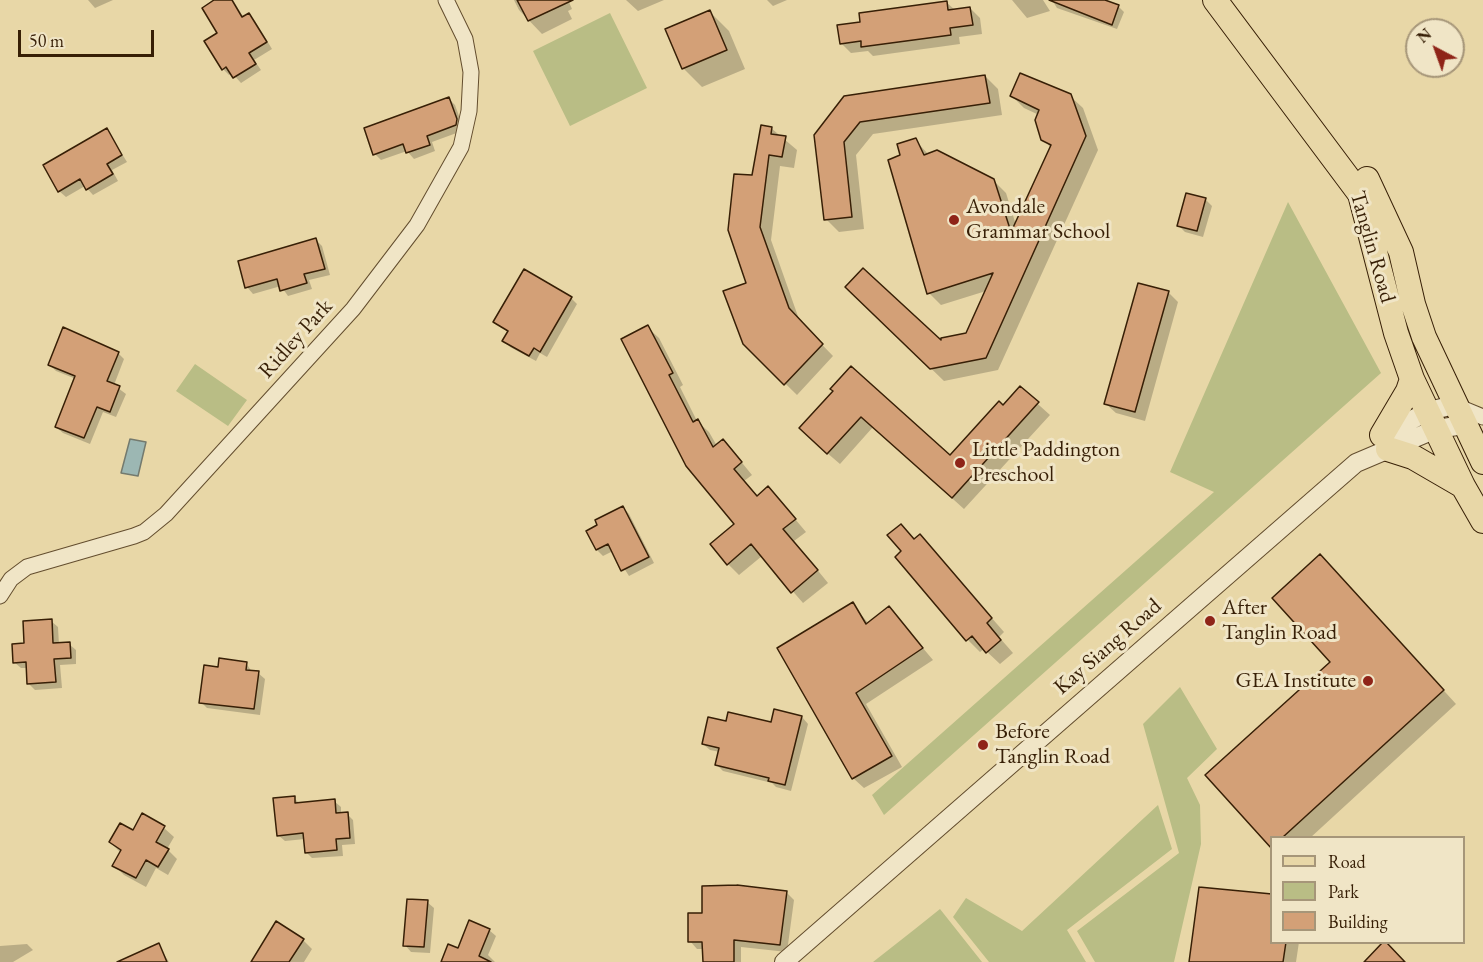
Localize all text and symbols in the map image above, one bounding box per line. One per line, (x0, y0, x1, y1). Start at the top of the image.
scale bar (21, 18, 158, 56)
north arrow (1405, 18, 1465, 78)
text: N (1412, 23, 1436, 48)
text: 50 m (29, 29, 64, 52)
street label: Tanglin Road (1343, 188, 1401, 306)
place label: Avondale Grammar School (966, 194, 1110, 246)
marker: Avondale Grammar School (947, 213, 961, 227)
street label: Ridley Park (254, 294, 338, 384)
place label: Little Paddington Preschool (972, 437, 1120, 488)
marker: Little Paddington Preschool (953, 456, 967, 470)
street label: Kay Siang Road (1049, 593, 1167, 701)
place label: After Tanglin Road (1222, 595, 1337, 646)
marker: After Tanglin Road (1203, 614, 1217, 628)
place label: GEA Institute (1235, 668, 1356, 694)
marker: GEA Institute (1361, 674, 1375, 688)
place label: Before Tanglin Road (995, 719, 1110, 770)
marker: Before Tanglin Road (976, 738, 990, 752)
legend (1270, 836, 1465, 944)
text: Road (1328, 850, 1366, 873)
text: Park (1328, 880, 1359, 903)
text: Building (1328, 910, 1388, 933)

